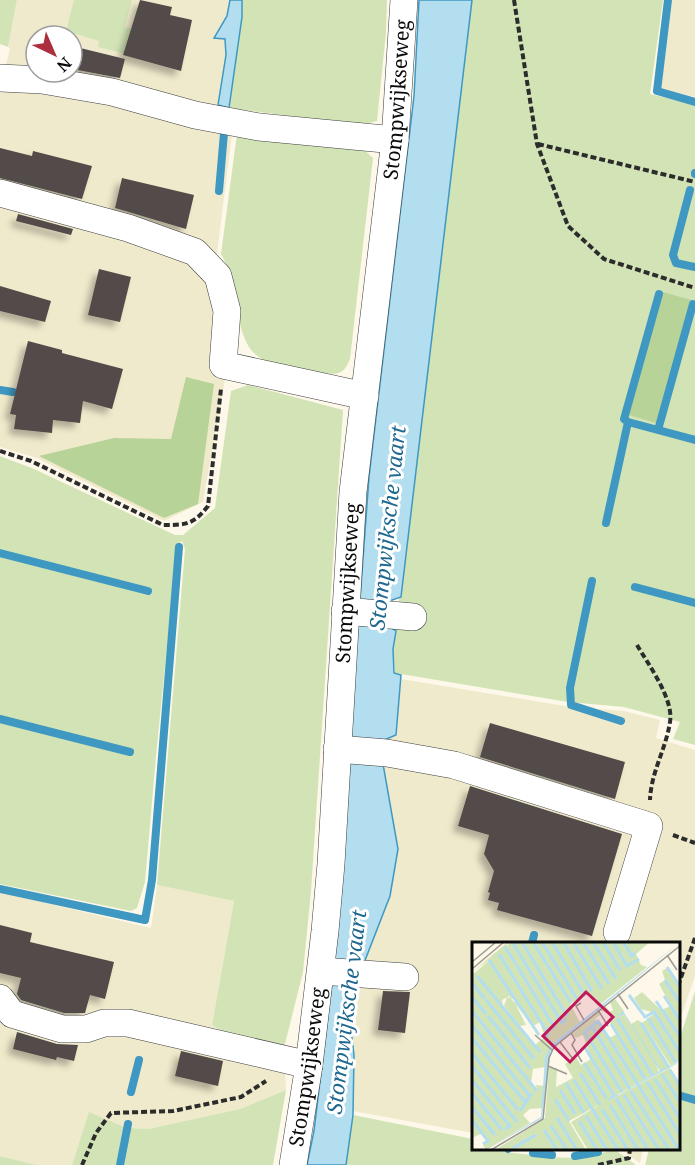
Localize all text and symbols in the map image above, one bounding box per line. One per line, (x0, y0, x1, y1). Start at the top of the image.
street label: Stompwijkseweg (376, 19, 416, 181)
north arrow (24, 24, 84, 84)
text: N (52, 52, 77, 77)
water label: Stompwijksche vaart (362, 424, 412, 631)
street label: Stompwijkseweg (329, 502, 365, 664)
water label: Stompwijksche vaart (320, 908, 372, 1115)
inset map (472, 942, 680, 1150)
street label: Stompwijkseweg (282, 986, 331, 1149)

